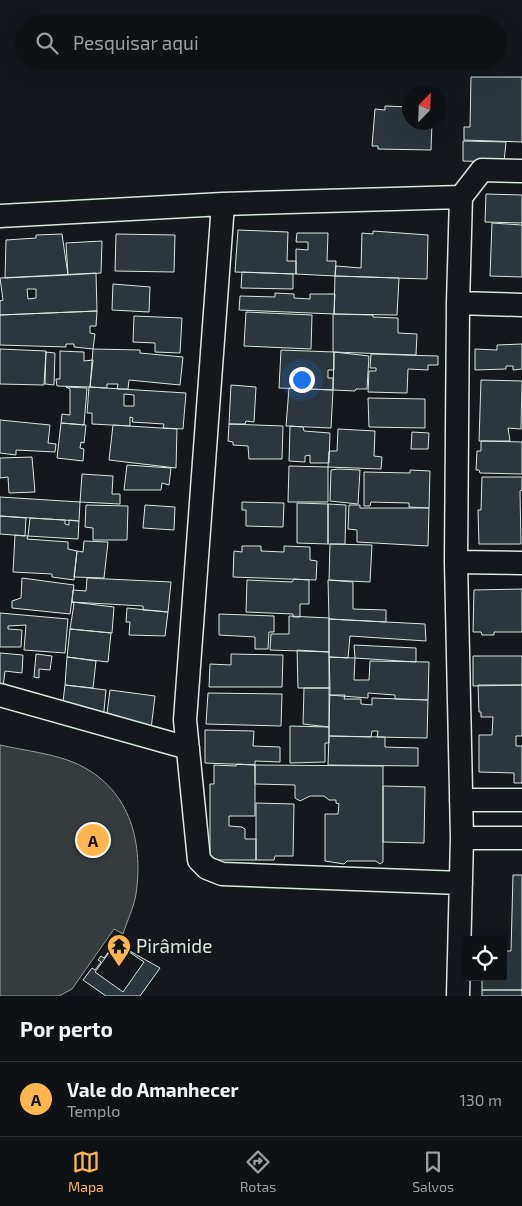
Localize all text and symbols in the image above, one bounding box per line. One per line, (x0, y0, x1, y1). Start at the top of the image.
search box (15, 15, 507, 70)
icon: search (33, 29, 61, 57)
text: Pesquisar aqui (73, 31, 199, 54)
north arrow (402, 85, 447, 130)
your location (289, 367, 315, 393)
pin: A (77, 821, 109, 859)
temple icon: Pirâmide (106, 933, 132, 967)
place label: Pirâmide (136, 934, 212, 957)
map controls (462, 936, 507, 981)
button: locate (462, 936, 507, 981)
text: Por perto (20, 1016, 113, 1041)
text: Vale do Amanhecer (67, 1078, 239, 1101)
text: A (31, 1090, 41, 1109)
text: 130 m (460, 1090, 502, 1109)
text: Templo (67, 1101, 120, 1120)
tab: Mapa (68, 1148, 104, 1195)
tab: Rotas (240, 1148, 276, 1195)
tab: Salvos (412, 1148, 454, 1195)

